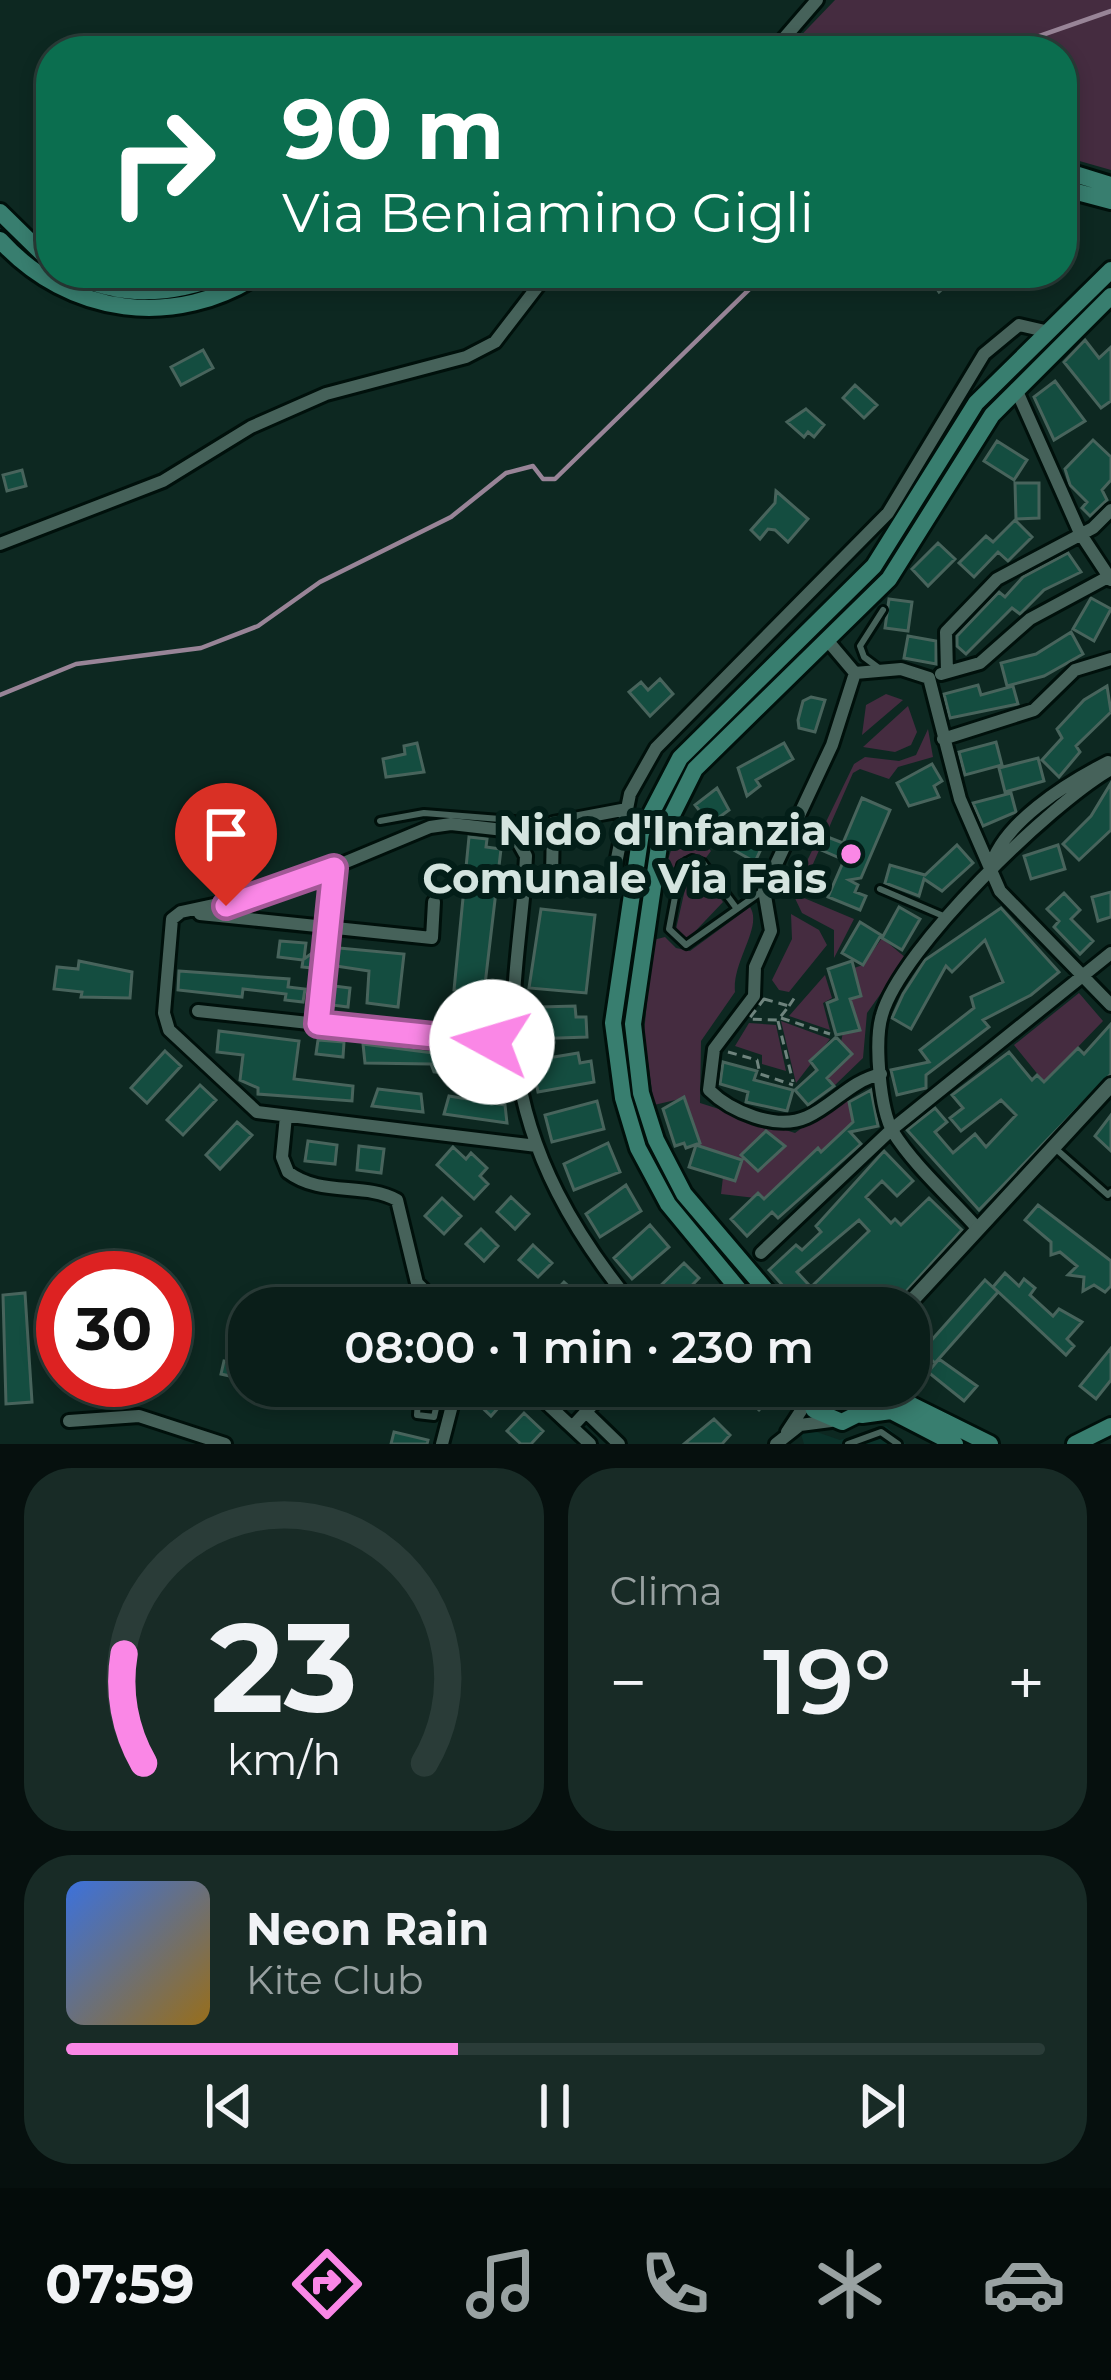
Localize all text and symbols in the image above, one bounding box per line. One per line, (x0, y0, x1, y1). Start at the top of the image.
text: 90 m (282, 78, 504, 180)
icon: right (84, 84, 240, 240)
text: Via Beniamino Gigli (282, 180, 814, 246)
pin (175, 783, 277, 906)
icon: arrive (193, 801, 259, 867)
place label: Nido d'Infanzia Comunale Via Fais (422, 804, 827, 904)
marker: Nido d'Infanzia Comunale Via Fais (838, 841, 864, 867)
position arrow (429, 979, 555, 1105)
speed limit sign: 30 (36, 1251, 192, 1407)
text: 08:00 · 1 min · 230 m (344, 1319, 814, 1374)
text: Clima (610, 1567, 723, 1615)
text: 23 (210, 1591, 358, 1743)
text: 19° (763, 1627, 891, 1737)
text: − (610, 1642, 647, 1723)
text: + (1007, 1642, 1045, 1723)
text: km/h (227, 1732, 341, 1785)
text: Neon Rain (246, 1901, 489, 1956)
text: Kite Club (246, 1956, 424, 2004)
icon: previous (196, 2073, 262, 2139)
icon: pause (522, 2073, 588, 2139)
icon: next (849, 2073, 915, 2139)
icon: directions (285, 2242, 369, 2326)
icon: music (459, 2242, 543, 2326)
icon: phone (633, 2242, 717, 2326)
icon: climate (808, 2242, 892, 2326)
icon: car (982, 2242, 1066, 2326)
text: 07:59 (45, 2251, 195, 2317)

